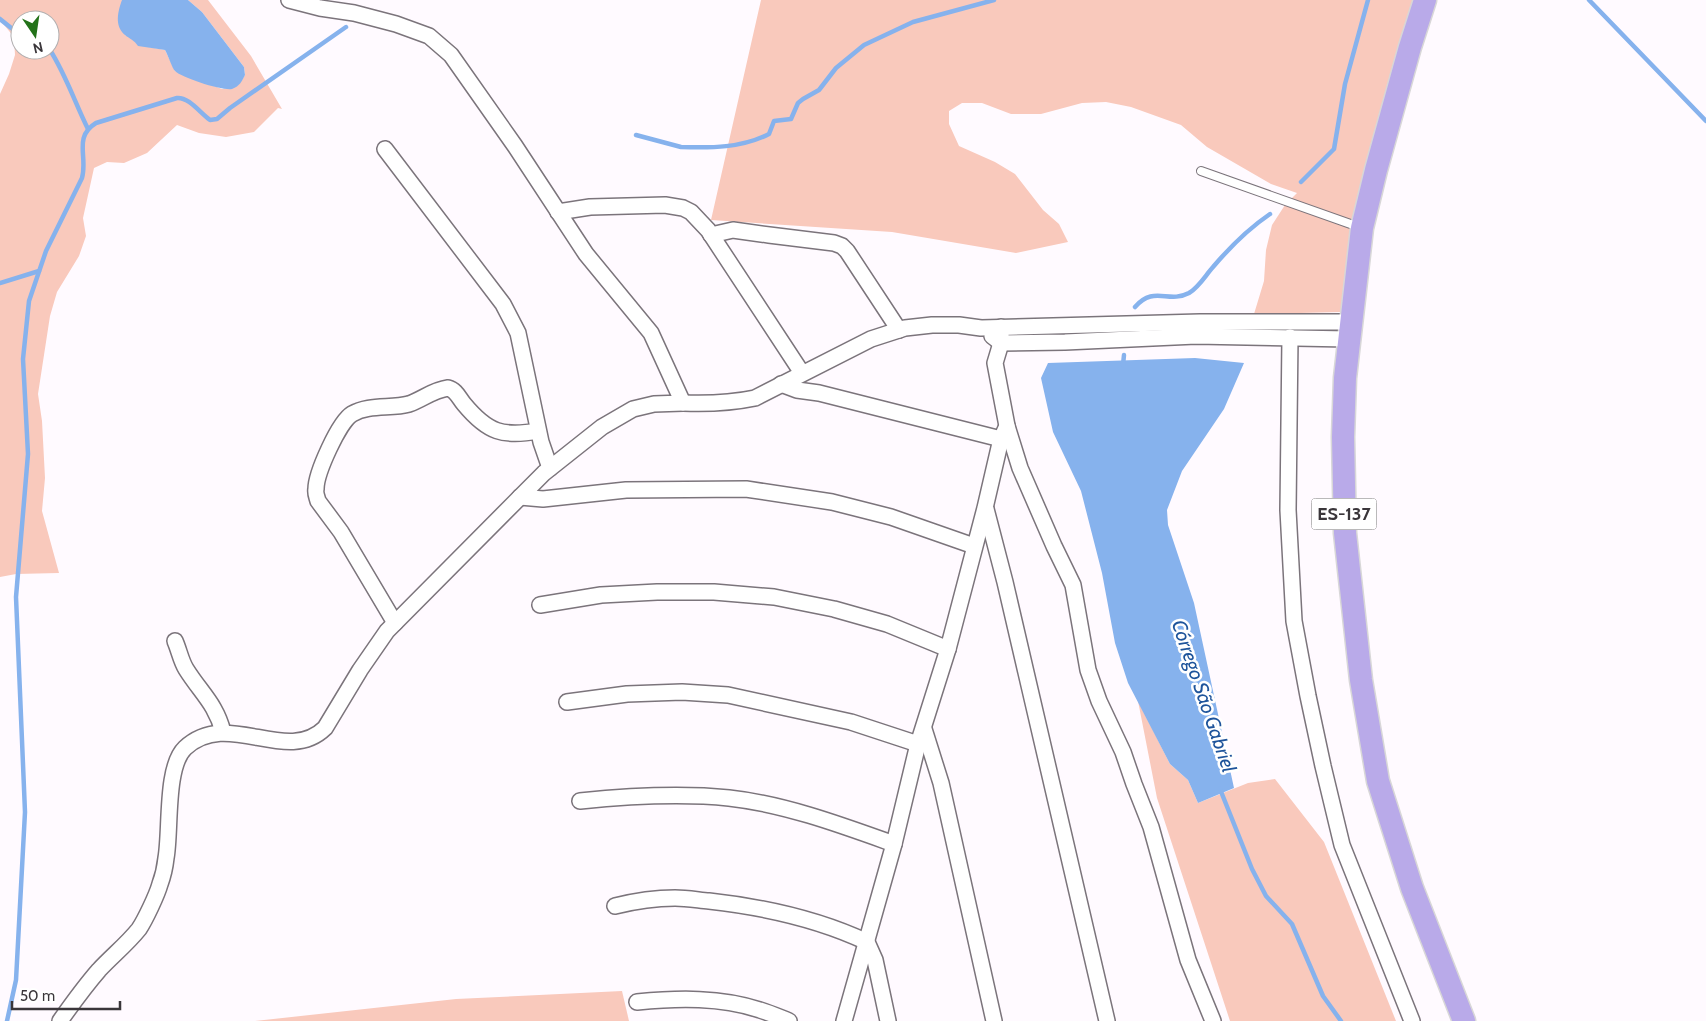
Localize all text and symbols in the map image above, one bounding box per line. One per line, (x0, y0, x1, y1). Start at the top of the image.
north arrow (10, 10, 60, 60)
text: N (31, 38, 45, 58)
road number: ES-137 (1312, 498, 1376, 530)
water label: Córrego São Gabriel (1167, 617, 1241, 776)
scale bar (12, 978, 120, 1010)
text: 50 m (20, 987, 55, 1005)

